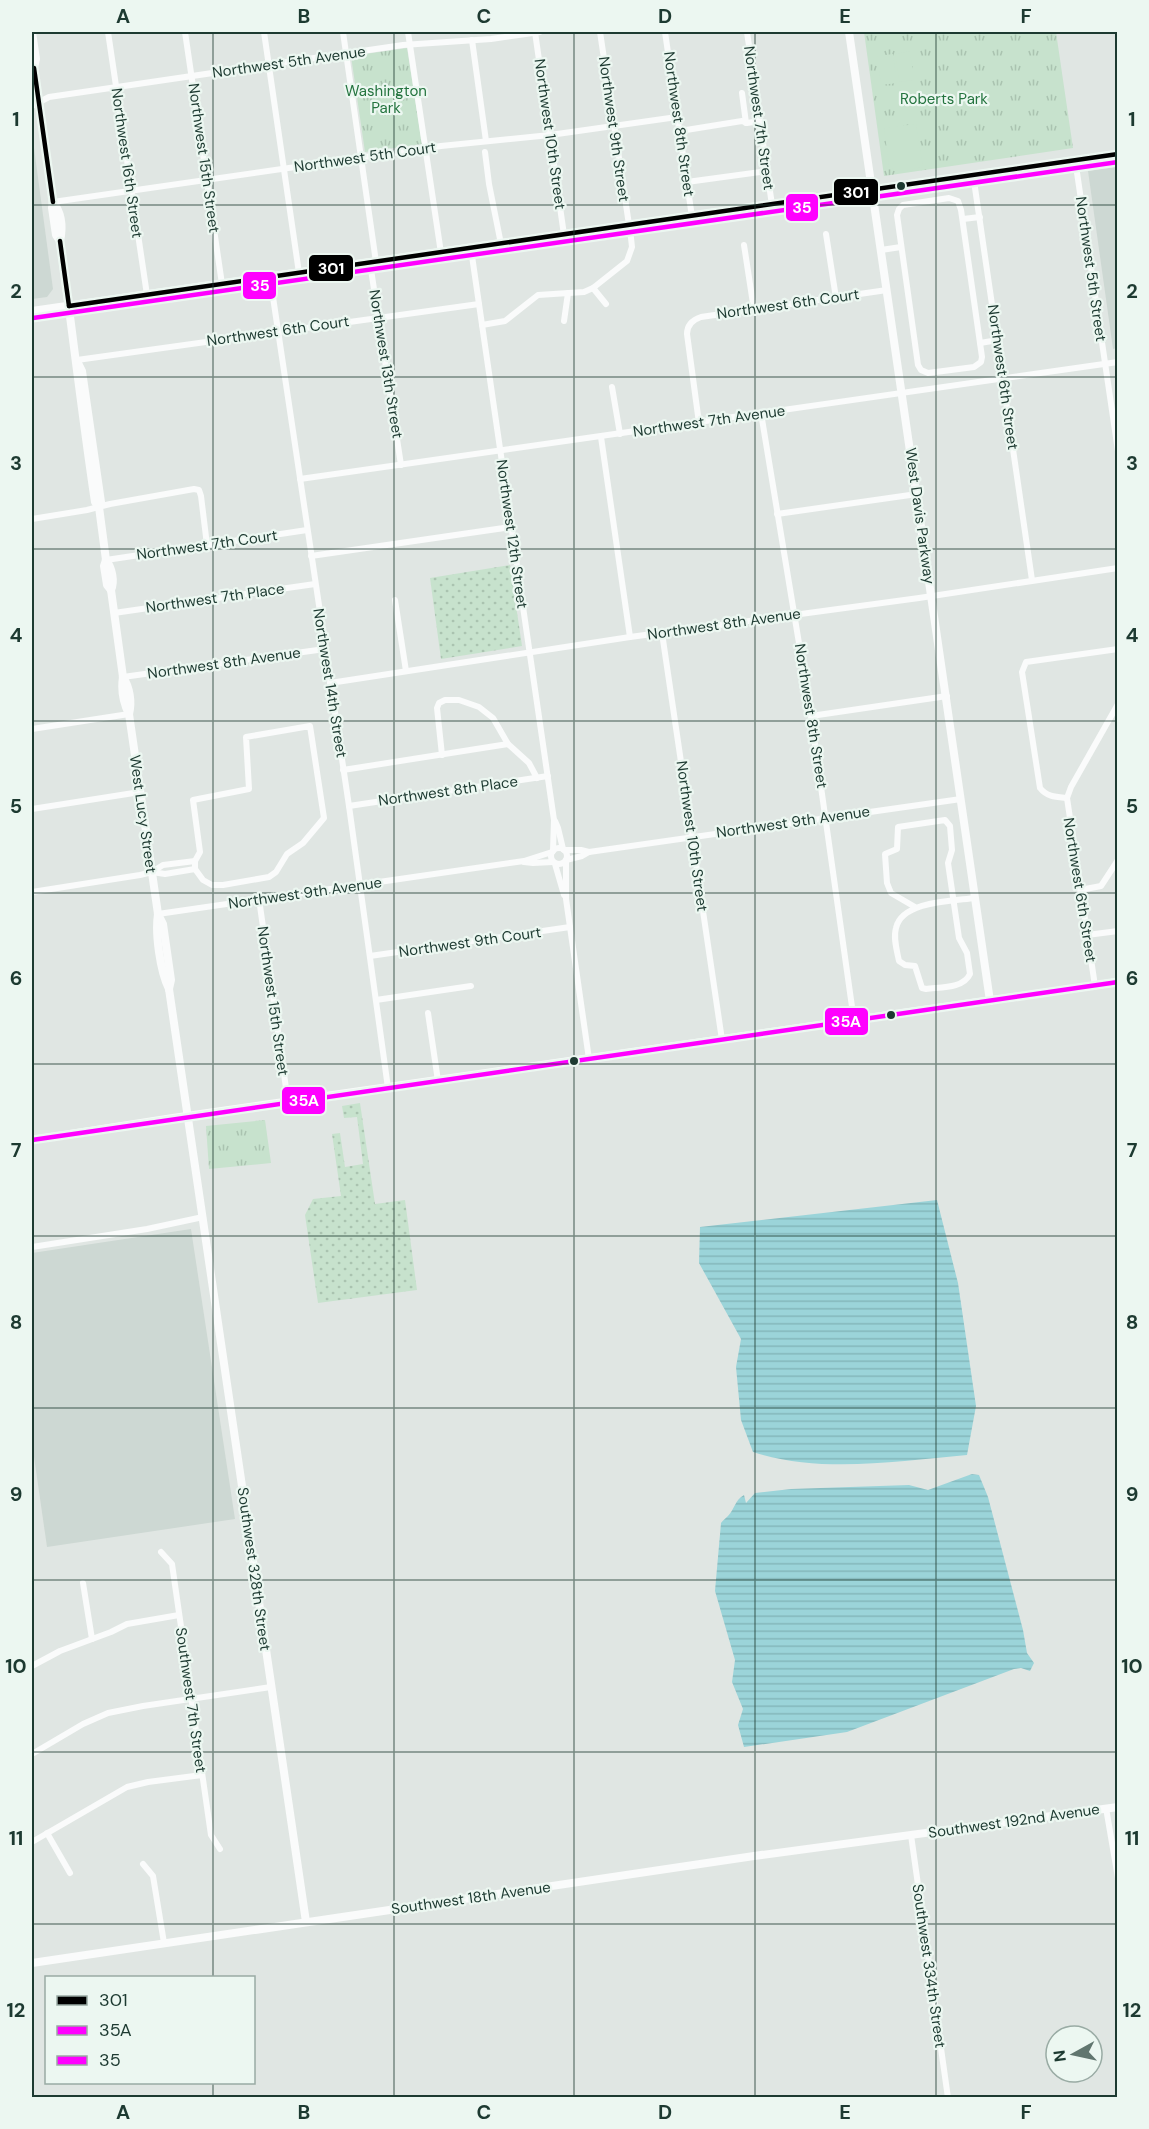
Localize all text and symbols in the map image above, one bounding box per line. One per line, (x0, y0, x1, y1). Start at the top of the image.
text: A (116, 3, 130, 29)
text: B (298, 3, 310, 29)
text: C (477, 3, 491, 29)
text: D (658, 3, 672, 29)
text: E (839, 3, 851, 29)
text: F (1020, 3, 1032, 29)
street label: Northwest 5th Avenue (211, 41, 367, 83)
street label: Northwest 7th Street (739, 45, 779, 191)
street label: Northwest 8th Street (659, 50, 699, 198)
street label: Northwest 9th Street (594, 55, 634, 203)
street label: Northwest 10th Street (530, 57, 570, 211)
park label: Washington Park (345, 81, 427, 118)
street label: Northwest 15th Street (184, 82, 224, 234)
street label: Northwest 16th Street (107, 87, 147, 239)
park label: Roberts Park (900, 89, 988, 109)
text: 1 (12, 106, 20, 132)
text: 1 (1128, 106, 1136, 132)
street label: Northwest 5th Court (293, 137, 438, 177)
line badge: 301 (833, 178, 879, 206)
unlabelled marker (895, 180, 907, 192)
text: 301 (843, 182, 869, 203)
line badge: 35 (785, 193, 819, 222)
street label: Northwest 5th Street (1071, 195, 1111, 343)
text: 35 (792, 197, 812, 218)
line badge: 301 (308, 254, 354, 282)
text: 301 (318, 258, 344, 279)
line badge: 35 (242, 271, 277, 300)
text: 35 (250, 275, 270, 296)
text: 2 (10, 278, 22, 304)
text: 2 (1126, 278, 1138, 304)
street label: Northwest 6th Court (715, 284, 861, 324)
street label: Northwest 13th Street (364, 288, 408, 440)
street label: Northwest 6th Street (983, 303, 1023, 451)
street label: Northwest 6th Court (205, 311, 351, 351)
street label: Northwest 7th Avenue (632, 400, 786, 442)
street label: West Davis Parkway (901, 446, 940, 586)
text: 3 (10, 450, 22, 476)
text: 3 (1126, 450, 1138, 476)
street label: Northwest 12th Street (492, 458, 532, 610)
street label: Northwest 7th Court (135, 525, 279, 565)
street label: Northwest 7th Place (144, 578, 286, 618)
street label: Northwest 8th Avenue (646, 603, 802, 645)
street label: Northwest 14th Street (308, 607, 352, 759)
text: 4 (10, 622, 23, 648)
text: 4 (1126, 622, 1139, 648)
street label: Northwest 8th Avenue (146, 642, 302, 684)
street label: Northwest 8th Street (790, 642, 832, 790)
street label: West Lucy Street (125, 754, 161, 875)
street label: Northwest 10th Street (672, 759, 712, 913)
street label: Northwest 8th Place (377, 771, 519, 811)
text: 5 (10, 793, 22, 819)
text: 5 (1126, 793, 1138, 819)
street label: Northwest 9th Avenue (715, 801, 871, 843)
street label: Northwest 6th Street (1059, 816, 1101, 964)
street label: Northwest 9th Avenue (227, 872, 383, 914)
street label: Northwest 9th Court (397, 922, 543, 962)
street label: Northwest 15th Street (253, 925, 293, 1077)
text: 6 (10, 965, 22, 991)
text: 6 (1126, 965, 1138, 991)
line badge: 35A (824, 1007, 869, 1036)
unlabelled marker (885, 1009, 897, 1021)
text: 35A (831, 1011, 861, 1032)
unlabelled marker (568, 1055, 580, 1067)
line badge: 35A (281, 1086, 326, 1115)
text: 35A (289, 1090, 319, 1111)
text: 7 (11, 1137, 22, 1163)
text: 7 (1127, 1137, 1138, 1163)
text: 8 (10, 1309, 22, 1335)
text: 8 (1126, 1309, 1138, 1335)
text: 9 (10, 1481, 22, 1507)
text: 9 (1126, 1481, 1138, 1507)
street label: Southwest 328th Street (233, 1486, 275, 1652)
street label: Southwest 7th Street (171, 1626, 211, 1774)
text: 10 (5, 1653, 27, 1679)
text: 10 (1121, 1653, 1143, 1679)
street label: Southwest 192nd Avenue (927, 1799, 1101, 1843)
text: 11 (9, 1825, 23, 1851)
text: 11 (1125, 1825, 1139, 1851)
street label: Southwest 18th Avenue (390, 1877, 552, 1919)
street label: Southwest 334th Street (908, 1883, 950, 2049)
legend (45, 1976, 255, 2084)
text: 301 (99, 1988, 128, 2012)
text: 12 (7, 1997, 25, 2023)
text: 12 (1123, 1997, 1141, 2023)
text: 35A (99, 2018, 132, 2042)
north arrow (1044, 2024, 1104, 2084)
text: 35 (99, 2048, 121, 2072)
text: N (1048, 2049, 1071, 2063)
text: A (116, 2099, 130, 2125)
text: B (298, 2099, 310, 2125)
text: C (477, 2099, 491, 2125)
text: D (658, 2099, 672, 2125)
text: E (839, 2099, 851, 2125)
text: F (1020, 2099, 1032, 2125)

